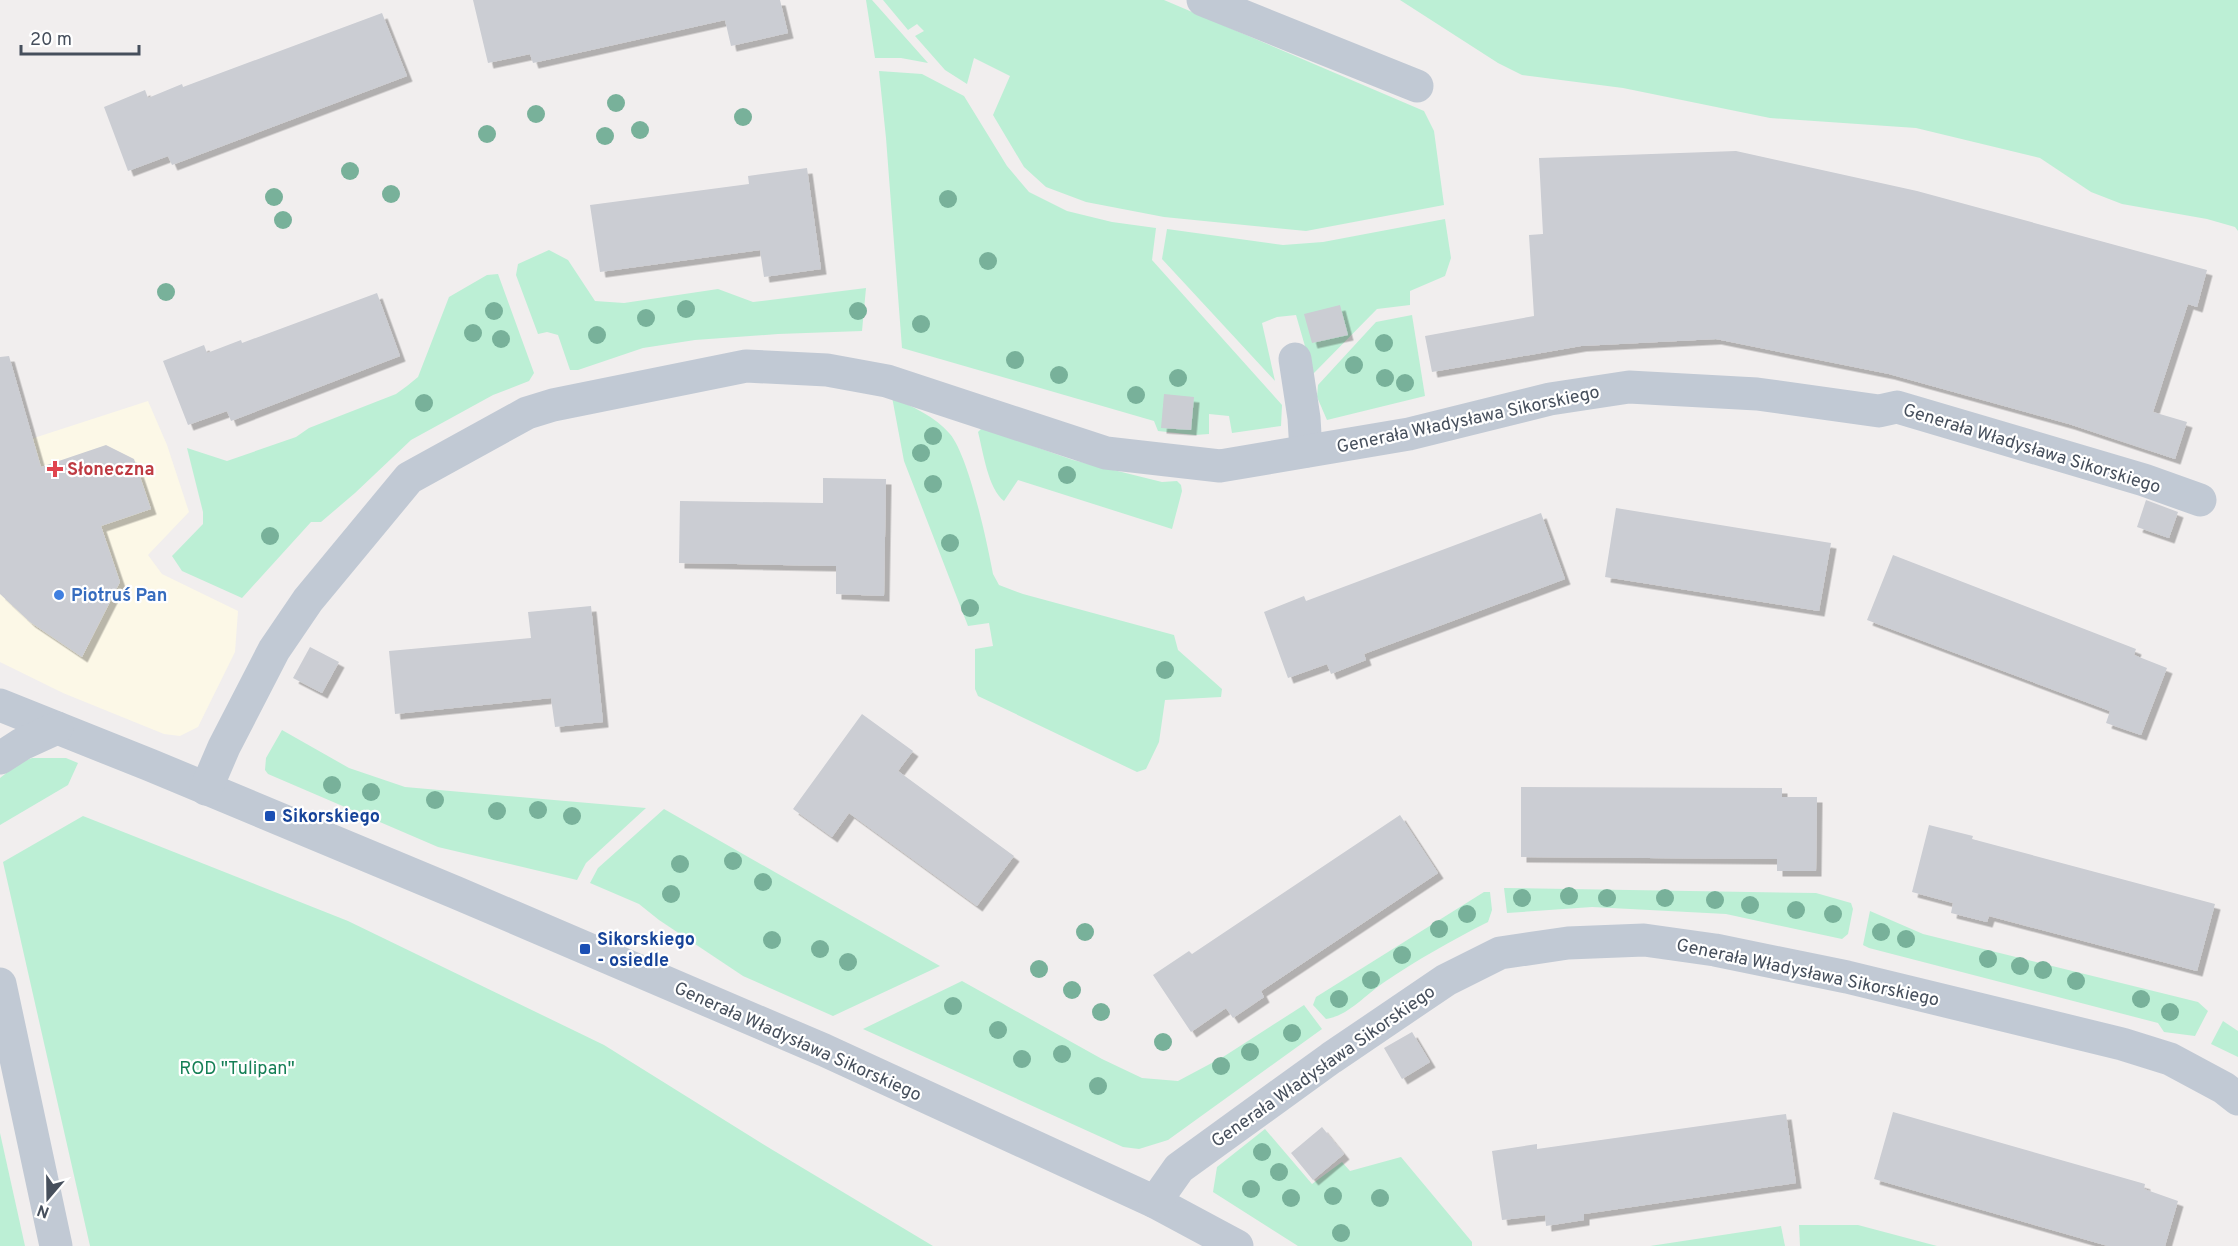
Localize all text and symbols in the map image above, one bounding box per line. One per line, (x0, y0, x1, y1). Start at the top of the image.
scale bar (21, 18, 140, 56)
text: 20 m (30, 29, 72, 52)
street label: Generała Władysława Sikorskiego (1335, 381, 1602, 460)
street label: Generała Władysława Sikorskiego (1900, 399, 2163, 500)
place label: Słoneczna (67, 459, 154, 482)
marker: Słoneczna (48, 462, 62, 476)
place label: Piotruś Pan (71, 585, 167, 608)
marker: Piotruś Pan (52, 588, 66, 602)
place label: Sikorskiego (282, 806, 380, 829)
marker: Sikorskiego (263, 809, 277, 823)
place label: Sikorskiego - osiedle (597, 929, 695, 973)
street label: Generała Władysława Sikorskiego (1674, 934, 1941, 1013)
marker: Sikorskiego - osiedle (578, 942, 592, 956)
street label: Generała Władysława Sikorskiego (670, 977, 925, 1107)
street label: Generała Władysława Sikorskiego (1207, 981, 1440, 1154)
park label: ROD "Tulipan" (179, 1058, 295, 1081)
north arrow (18, 1168, 78, 1228)
text: N (35, 1199, 52, 1222)

